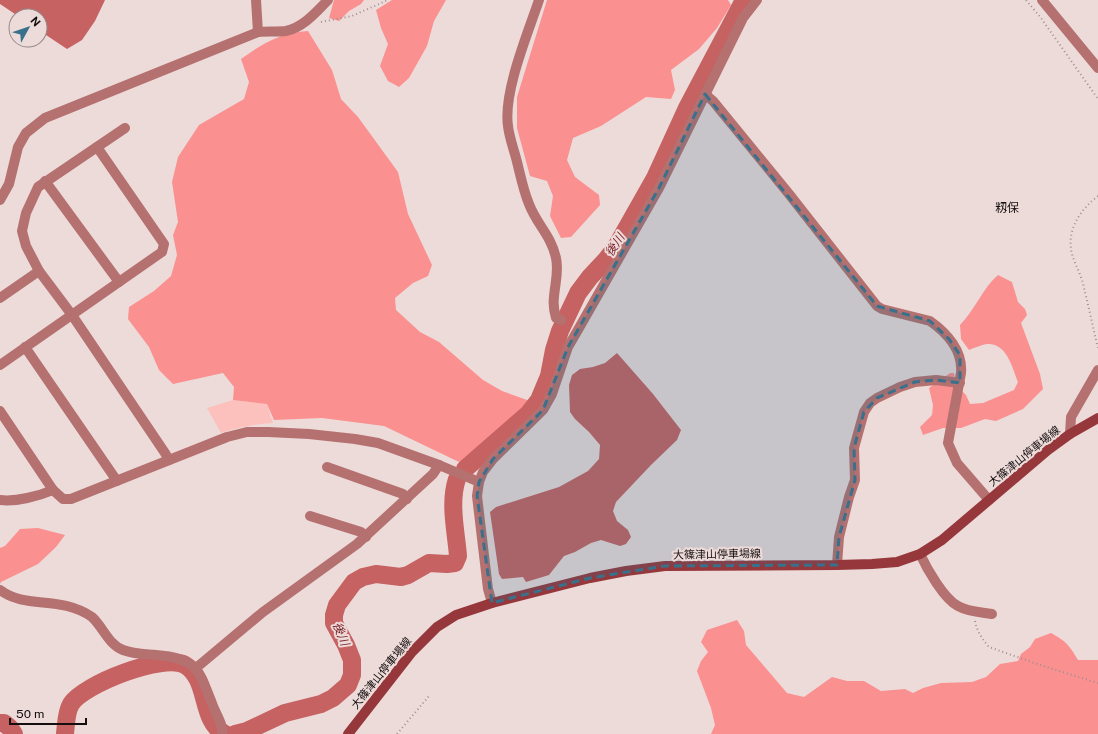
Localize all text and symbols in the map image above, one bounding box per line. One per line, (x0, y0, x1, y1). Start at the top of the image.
north arrow (8, 8, 48, 48)
text: N (28, 14, 43, 29)
district label: 籾保 (995, 201, 1019, 215)
water label: 後川 (602, 229, 629, 259)
street label: 大篠津山停車場線 (986, 424, 1062, 488)
street label: 大篠津山停車場線 (673, 547, 761, 561)
water label: 後川 (330, 620, 353, 650)
street label: 大篠津山停車場線 (349, 635, 413, 711)
scale bar (10, 700, 86, 726)
text: 50 m (16, 707, 44, 721)

